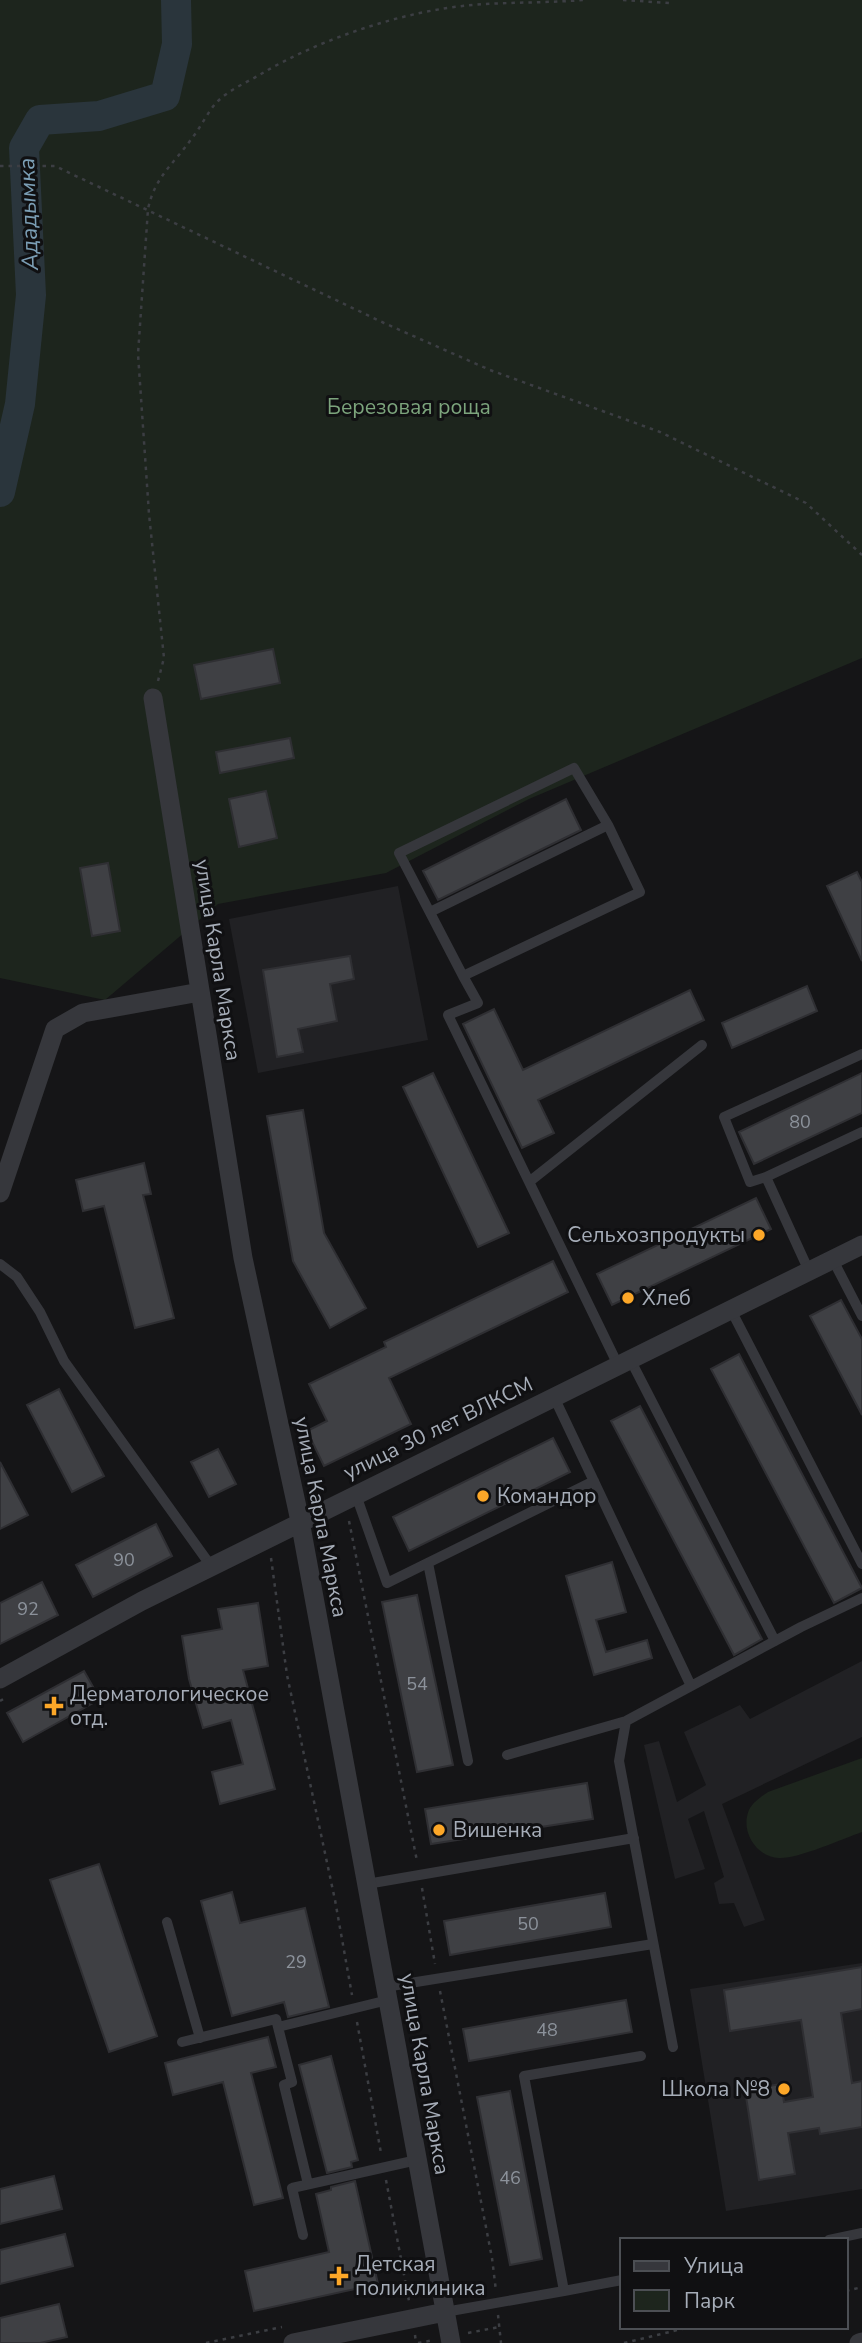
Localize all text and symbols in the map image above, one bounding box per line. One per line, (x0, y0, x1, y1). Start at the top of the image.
water label: Ададымка (11, 157, 46, 272)
park label: Березовая роща (327, 393, 491, 421)
street label: улица Карла Маркса (188, 857, 248, 1063)
house number: 80 (789, 1110, 811, 1134)
place label: Сельхозпродукты (567, 1221, 745, 1249)
marker: Сельхозпродукты (751, 1227, 767, 1243)
place label: Хлеб (642, 1284, 691, 1312)
marker: Хлеб (620, 1290, 636, 1306)
street label: улица 30 лет ВЛКСМ (339, 1370, 537, 1486)
street label: улица Карла Маркса (288, 1414, 354, 1620)
place label: Командор (497, 1482, 596, 1510)
marker: Командор (475, 1488, 491, 1504)
house number: 90 (113, 1548, 135, 1572)
house number: 92 (17, 1597, 39, 1621)
house number: 54 (406, 1672, 428, 1696)
place label: Дерматологическое отд. (70, 1680, 269, 1732)
marker: Дерматологическое отд. (44, 1696, 64, 1716)
place label: Вишенка (453, 1816, 542, 1844)
marker: Вишенка (431, 1822, 447, 1838)
house number: 50 (517, 1912, 539, 1936)
house number: 29 (285, 1950, 307, 1974)
street label: улица Карла Маркса (394, 1971, 456, 2177)
house number: 48 (536, 2018, 558, 2042)
place label: Школа №8 (661, 2075, 770, 2103)
marker: Школа №8 (776, 2081, 792, 2097)
house number: 46 (499, 2166, 521, 2190)
legend (620, 2238, 848, 2329)
place label: Детская поликлиника (355, 2250, 486, 2302)
text: Улица (683, 2252, 744, 2280)
marker: Детская поликлиника (329, 2266, 349, 2286)
text: Парк (684, 2287, 736, 2315)

